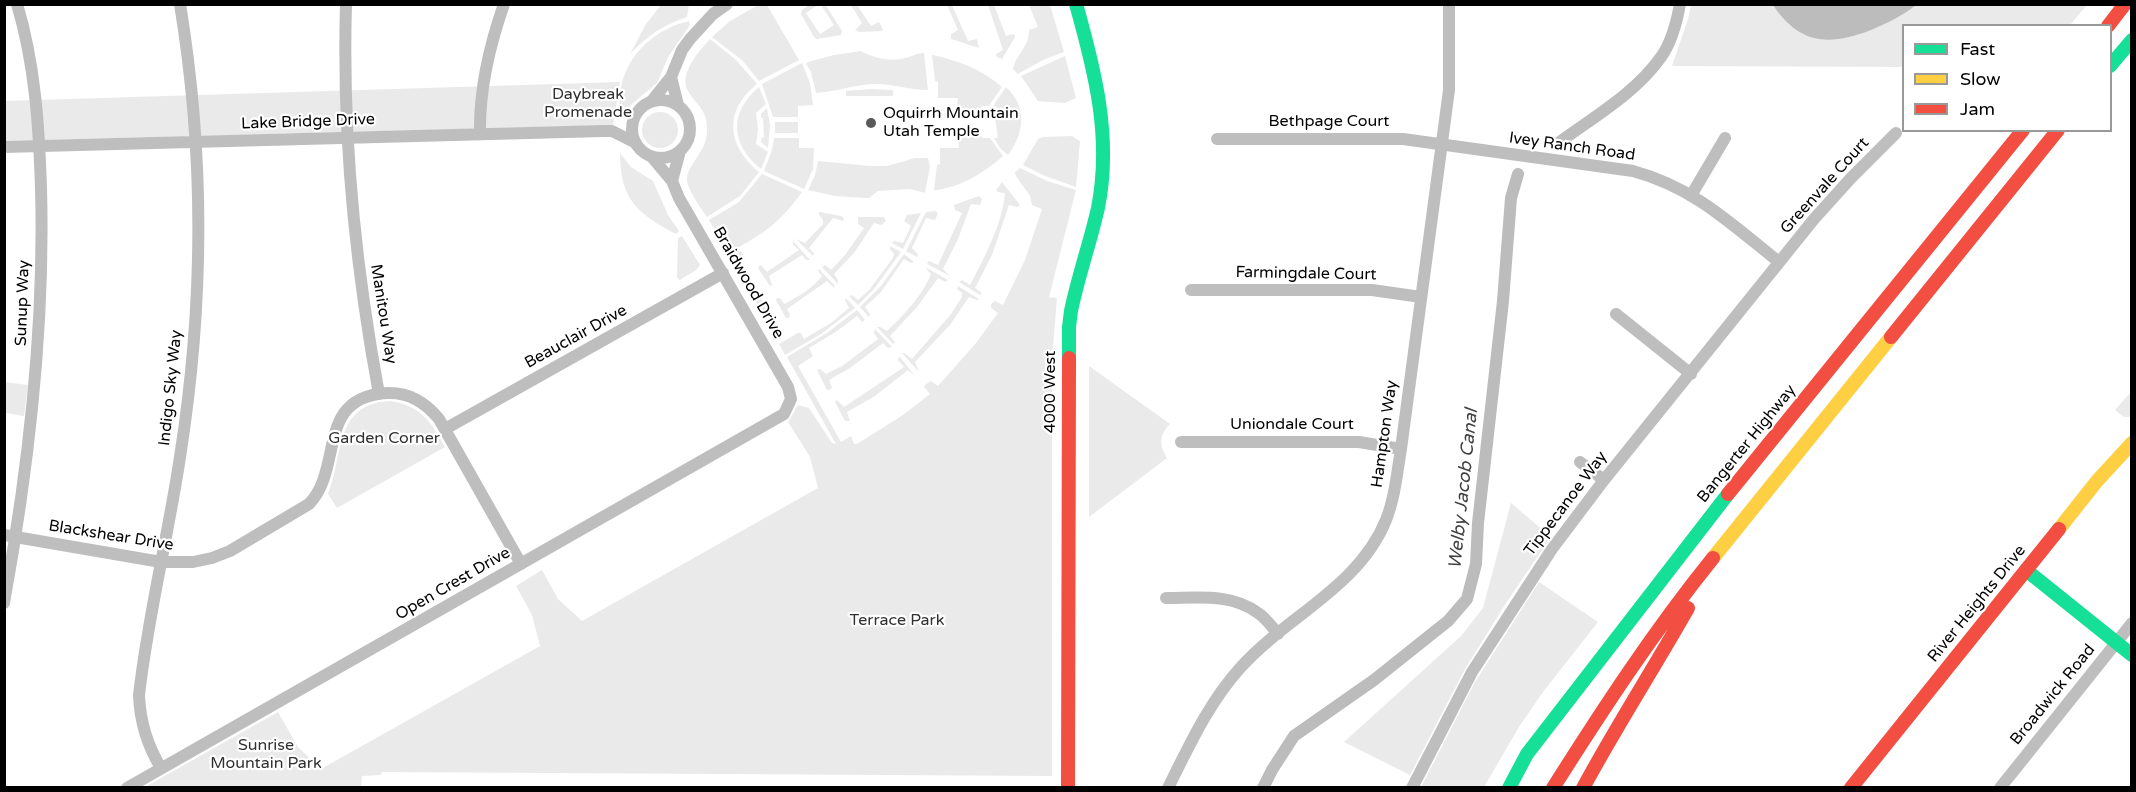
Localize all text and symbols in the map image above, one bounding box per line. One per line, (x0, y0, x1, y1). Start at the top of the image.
legend (1902, 24, 2112, 132)
text: Fast (1960, 38, 1995, 60)
text: Slow (1960, 68, 2001, 90)
park label: Daybreak Promenade (544, 85, 632, 123)
text: Jam (1960, 98, 1995, 120)
place label: Oquirrh Mountain Utah Temple (883, 104, 1019, 142)
street label: Lake Bridge Drive (241, 110, 375, 134)
street label: Bethpage Court (1269, 112, 1389, 132)
marker: Oquirrh Mountain Utah Temple (864, 116, 878, 130)
street label: Ivey Ranch Road (1508, 129, 1636, 165)
street label: Greenvale Court (1777, 134, 1873, 238)
street label: Braidwood Drive (708, 224, 788, 342)
street label: Sunup Way (12, 260, 34, 346)
street label: Manitou Way (366, 263, 400, 365)
street label: Farmingdale Court (1235, 263, 1377, 285)
street label: Beauclair Drive (522, 301, 630, 373)
street label: Indigo Sky Way (155, 329, 187, 447)
street label: 4000 West (1041, 351, 1061, 433)
street label: Hampton Way (1368, 379, 1402, 489)
street label: Bangerter Highway (1694, 381, 1800, 507)
water label: Welby Jacob Canal (1445, 408, 1483, 570)
street label: Uniondale Court (1230, 415, 1354, 435)
park label: Garden Corner (328, 429, 440, 449)
street label: Tippecanoe Way (1520, 448, 1612, 560)
street label: Blackshear Drive (47, 517, 175, 555)
street label: River Heights Drive (1924, 542, 2030, 666)
street label: Open Crest Drive (392, 543, 514, 625)
park label: Terrace Park (850, 611, 944, 631)
street label: Broadwick Road (2007, 641, 2099, 749)
park label: Sunrise Mountain Park (210, 736, 322, 774)

